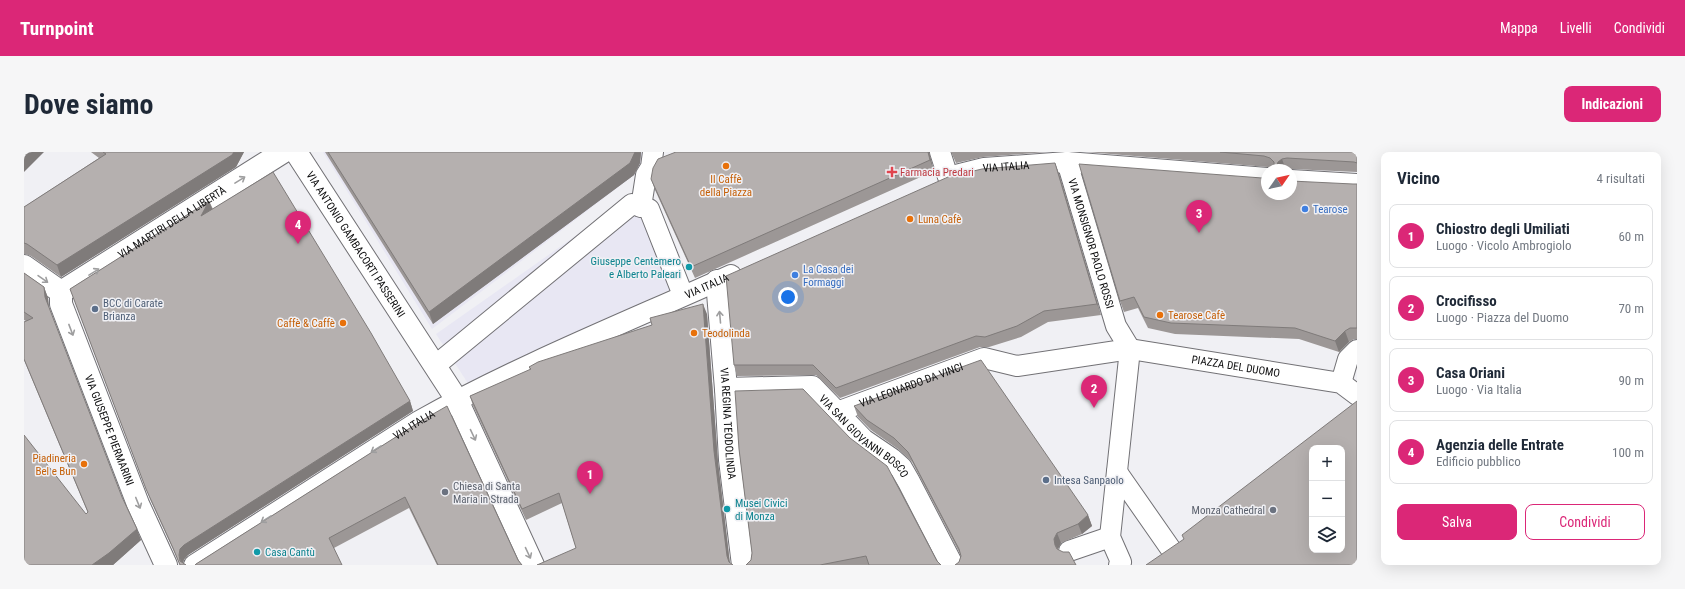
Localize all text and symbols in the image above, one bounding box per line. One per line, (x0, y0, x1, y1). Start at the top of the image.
text: Turnpoint (20, 17, 94, 40)
text: Mappa (1500, 20, 1538, 36)
text: Livelli (1560, 20, 1592, 36)
text: Condividi (1614, 20, 1665, 36)
button: Indicazioni (1564, 86, 1661, 122)
text: Dove siamo (24, 88, 153, 121)
street label: VIA ITALIA (982, 159, 1030, 175)
marker: Il Caffè della Piazza (721, 161, 731, 171)
north arrow (1261, 164, 1297, 200)
place label: Farmacia Predari (900, 166, 974, 179)
marker: Farmacia Predari (887, 167, 897, 177)
text: Vicino (1397, 168, 1440, 188)
street label: VIA ANTONIO GAMBACORTI PASSERINI (303, 169, 408, 320)
text: 4 risultati (1597, 171, 1645, 186)
place label: Il Caffè della Piazza (700, 173, 752, 199)
one-way arrow (234, 176, 245, 184)
street label: VIA MONSIGNOR PAOLO ROSSI (1065, 177, 1116, 310)
street label: VIA MARTIRI DELLA LIBERTÀ (116, 183, 229, 261)
pin: 3 (1186, 200, 1212, 233)
place label: Tearose (1313, 203, 1348, 216)
marker: Tearose (1300, 204, 1310, 214)
pin: 4 (285, 211, 311, 244)
place label: Luna Cafè (918, 213, 961, 226)
marker: Luna Cafè (905, 214, 915, 224)
text: Chiostro degli Umiliati (1436, 220, 1570, 238)
text: 1 (1408, 229, 1414, 244)
text: 60 m (1618, 229, 1644, 244)
text: Luogo · Vicolo Ambrogiolo (1436, 238, 1572, 253)
place label: Giuseppe Centemero e Alberto Paleari (591, 255, 681, 281)
marker: Giuseppe Centemero e Alberto Paleari (684, 262, 694, 272)
place label: La Casa dei Formaggi (803, 263, 853, 289)
one-way arrow (88, 267, 100, 275)
marker: La Casa dei Formaggi (790, 270, 800, 280)
street label: VIA ITALIA (683, 271, 731, 302)
one-way arrow (37, 275, 48, 283)
your location (778, 287, 798, 307)
text: Crocifisso (1436, 292, 1497, 310)
place label: BCC di Carate Brianza (103, 297, 163, 323)
text: 2 (1408, 301, 1414, 316)
text: 70 m (1618, 301, 1644, 316)
marker: BCC di Carate Brianza (90, 304, 100, 314)
place label: Tearose Cafè (1168, 309, 1225, 322)
marker: Tearose Cafè (1155, 310, 1165, 320)
text: Luogo · Piazza del Duomo (1436, 310, 1569, 325)
one-way arrow (716, 311, 723, 324)
place label: Caffè & Caffè (277, 317, 335, 330)
marker: Caffè & Caffè (338, 318, 348, 328)
one-way arrow (67, 323, 75, 335)
place label: Teodolinda (702, 327, 750, 340)
marker: Teodolinda (689, 328, 699, 338)
street label: PIAZZA DEL DUOMO (1191, 353, 1281, 380)
street label: VIA LEONARDO DA VINCI (858, 360, 965, 410)
text: Casa Oriani (1436, 364, 1505, 382)
street label: VIA REGINA TEODOLINDA (717, 367, 738, 481)
street label: VIA GIUSEPPE PIERMARINI (82, 373, 136, 487)
text: 3 (1408, 373, 1414, 388)
text: 90 m (1618, 373, 1644, 388)
pin: 2 (1081, 375, 1107, 408)
text: Luogo · Via Italia (1436, 382, 1522, 397)
street label: VIA SAN GIOVANNI BOSCO (816, 392, 911, 480)
street label: VIA ITALIA (391, 407, 438, 443)
one-way arrow (470, 429, 477, 441)
text: Agenzia delle Entrate (1436, 436, 1564, 454)
one-way arrow (371, 445, 382, 453)
map controls (1309, 445, 1345, 553)
button: + (1309, 445, 1345, 481)
text: 4 (1408, 445, 1414, 460)
text: 100 m (1612, 445, 1644, 460)
place label: Piadineria Bel e Bun (32, 452, 76, 478)
text: Edificio pubblico (1436, 454, 1521, 469)
marker: Piadineria Bel e Bun (79, 459, 89, 469)
pin: 1 (577, 461, 603, 494)
place label: Intesa Sanpaolo (1054, 474, 1124, 487)
marker: Intesa Sanpaolo (1041, 475, 1051, 485)
place label: Chiesa di Santa Maria in Strada (453, 480, 520, 506)
button: − (1309, 481, 1345, 517)
marker: Chiesa di Santa Maria in Strada (440, 487, 450, 497)
one-way arrow (135, 497, 143, 509)
place label: Musei Civici di Monza (735, 497, 787, 523)
marker: Musei Civici di Monza (722, 504, 732, 514)
place label: Monza Cathedral (1192, 504, 1265, 517)
button: Salva (1397, 504, 1517, 540)
button: Condividi (1525, 504, 1645, 540)
marker: Monza Cathedral (1268, 505, 1278, 515)
one-way arrow (261, 515, 272, 523)
button: layers (1309, 517, 1345, 553)
place label: Casa Cantù (265, 546, 315, 559)
marker: Casa Cantù (252, 547, 262, 557)
one-way arrow (524, 547, 532, 559)

